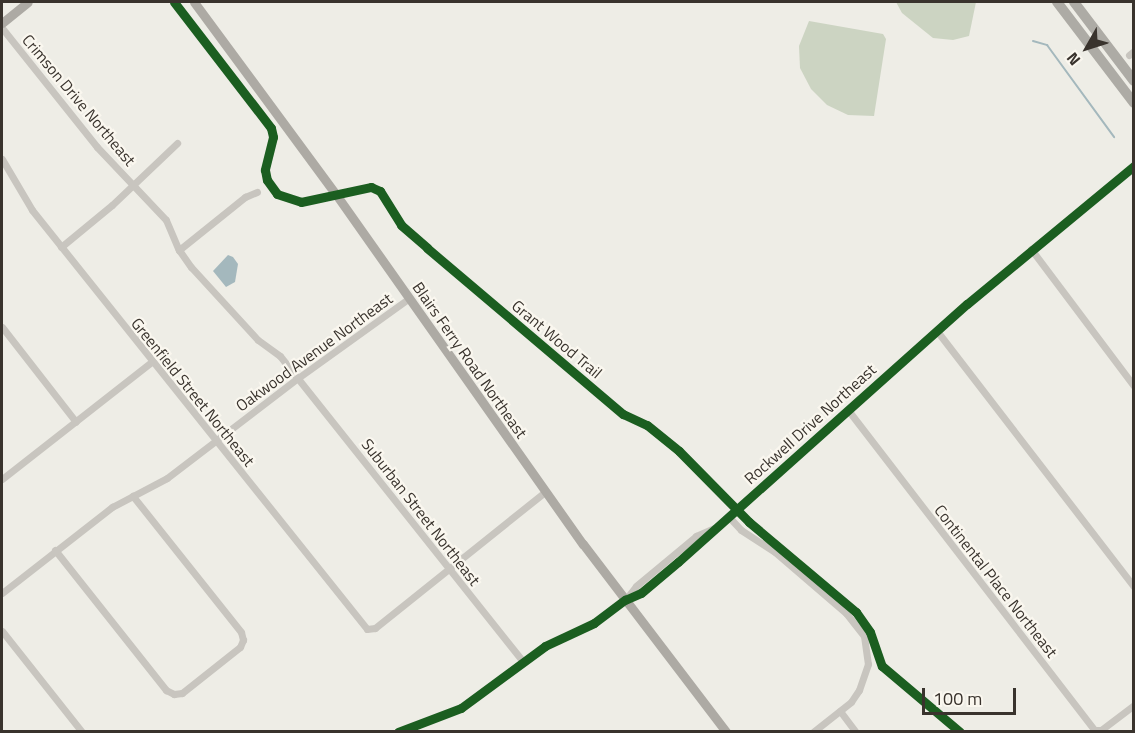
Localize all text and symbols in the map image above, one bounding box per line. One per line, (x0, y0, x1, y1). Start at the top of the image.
north arrow (1057, 18, 1117, 78)
street label: Crimson Drive Northeast (18, 30, 140, 170)
text: N (1060, 47, 1086, 71)
street label: Blairs Ferry Road Northeast (409, 278, 531, 442)
street label: Oakwood Avenue Northeast (232, 289, 396, 415)
street label: Grant Wood Trail (508, 296, 606, 382)
street label: Greenfield Street Northeast (127, 314, 259, 470)
street label: Rockwell Drive Northeast (740, 360, 880, 488)
street label: Suburban Street Northeast (358, 435, 484, 589)
street label: Continental Place Northeast (930, 501, 1062, 661)
scale bar (925, 676, 1020, 714)
text: 100 m (933, 685, 982, 712)

